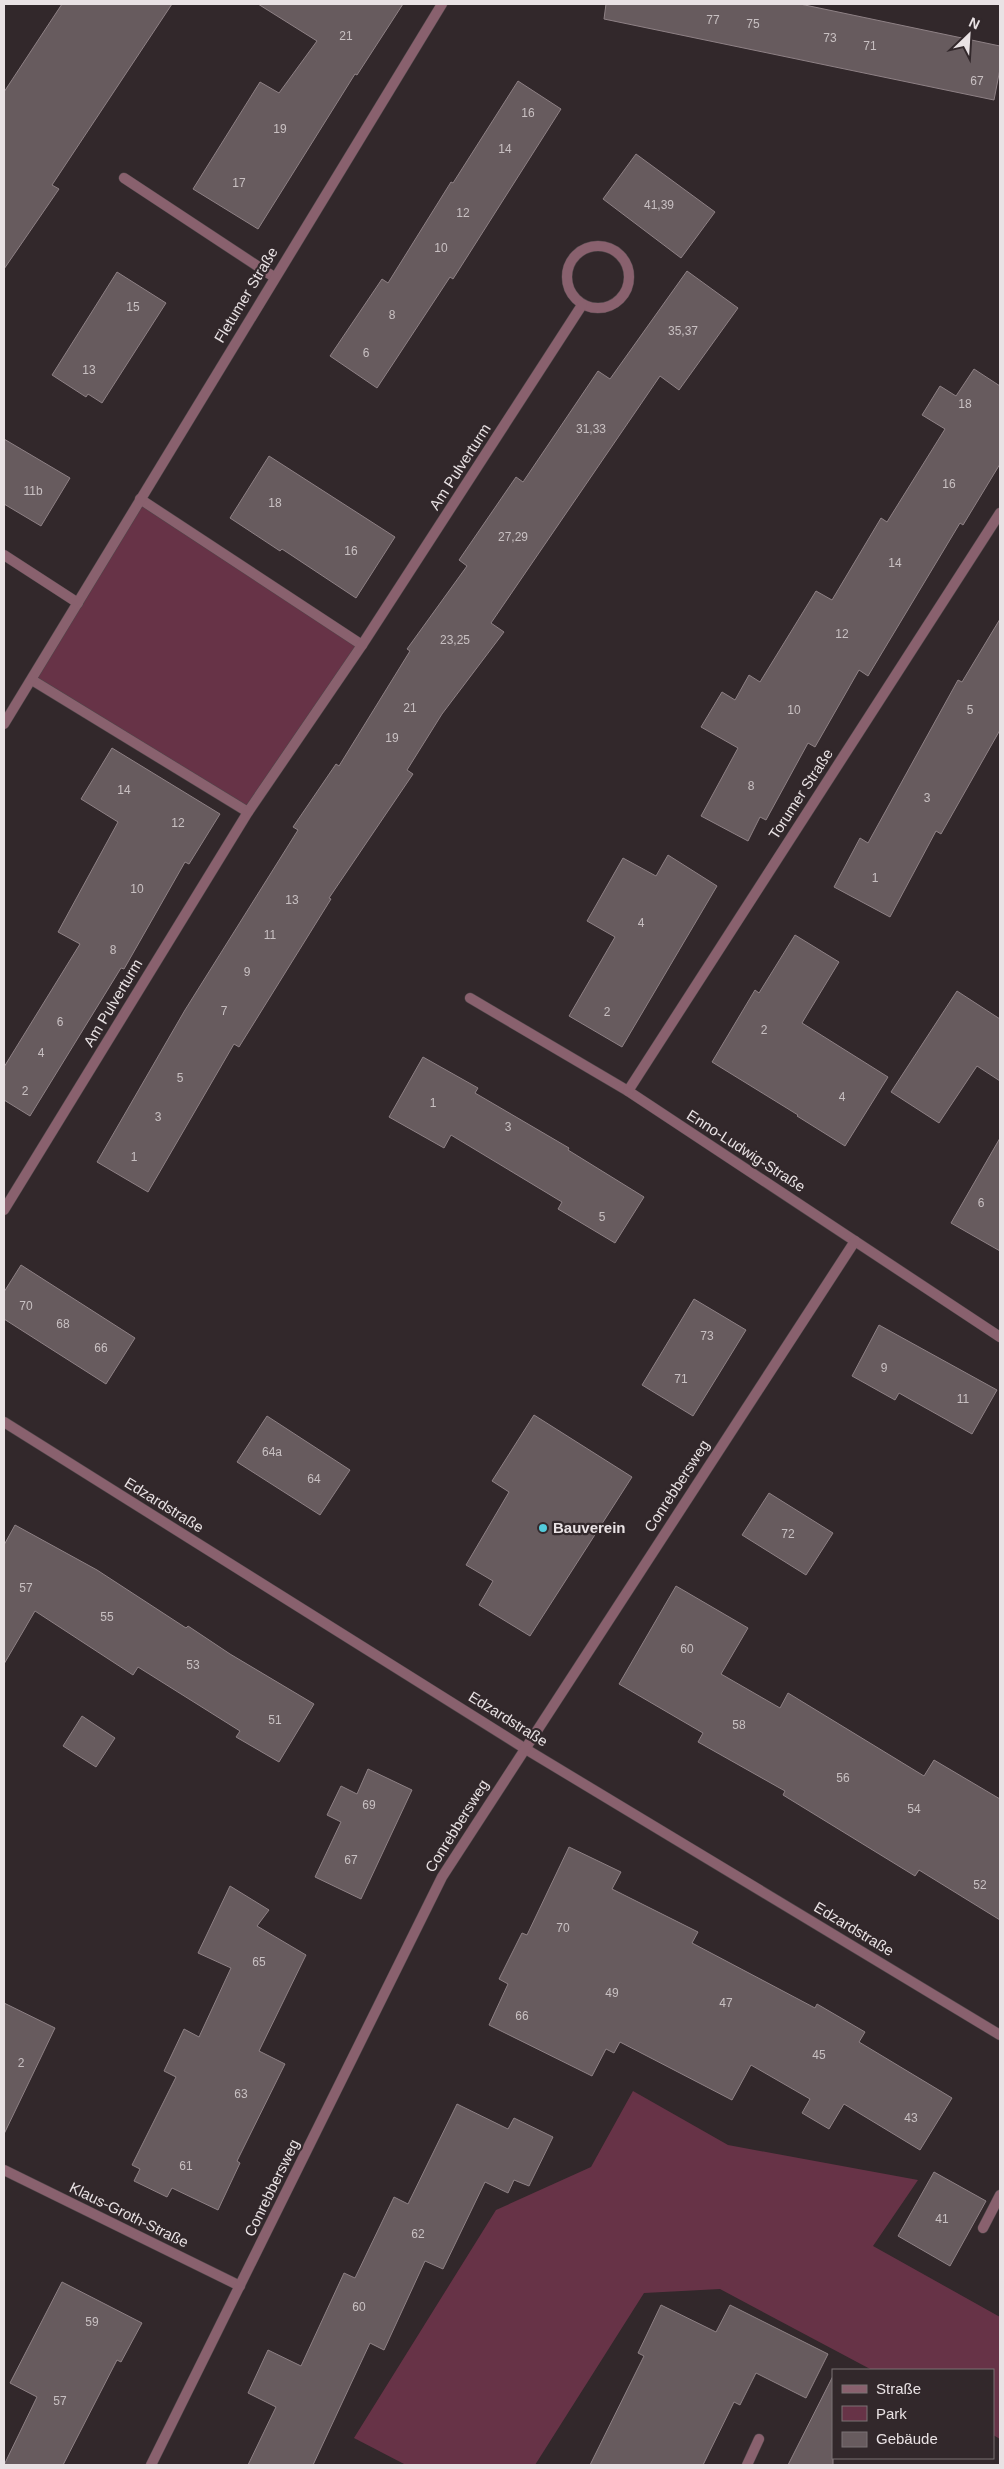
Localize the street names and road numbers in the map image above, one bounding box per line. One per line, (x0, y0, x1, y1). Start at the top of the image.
street label: Fletumer Straße (210, 244, 281, 346)
street label: Am Pulverturm (425, 421, 494, 513)
street label: Torumer Straße (765, 745, 836, 842)
street label: Am Pulverturm (80, 956, 145, 1050)
street label: Enno-Ludwig-Straße (684, 1106, 809, 1195)
street label: Conrebbersweg (641, 1437, 713, 1535)
street label: Edzardstraße (122, 1474, 207, 1536)
street label: Edzardstraße (466, 1688, 551, 1750)
street label: Conrebbersweg (421, 1776, 492, 1875)
street label: Edzardstraße (811, 1898, 897, 1959)
street label: Conrebbersweg (241, 2136, 302, 2239)
street label: Klaus-Groth-Straße (67, 2178, 191, 2251)

